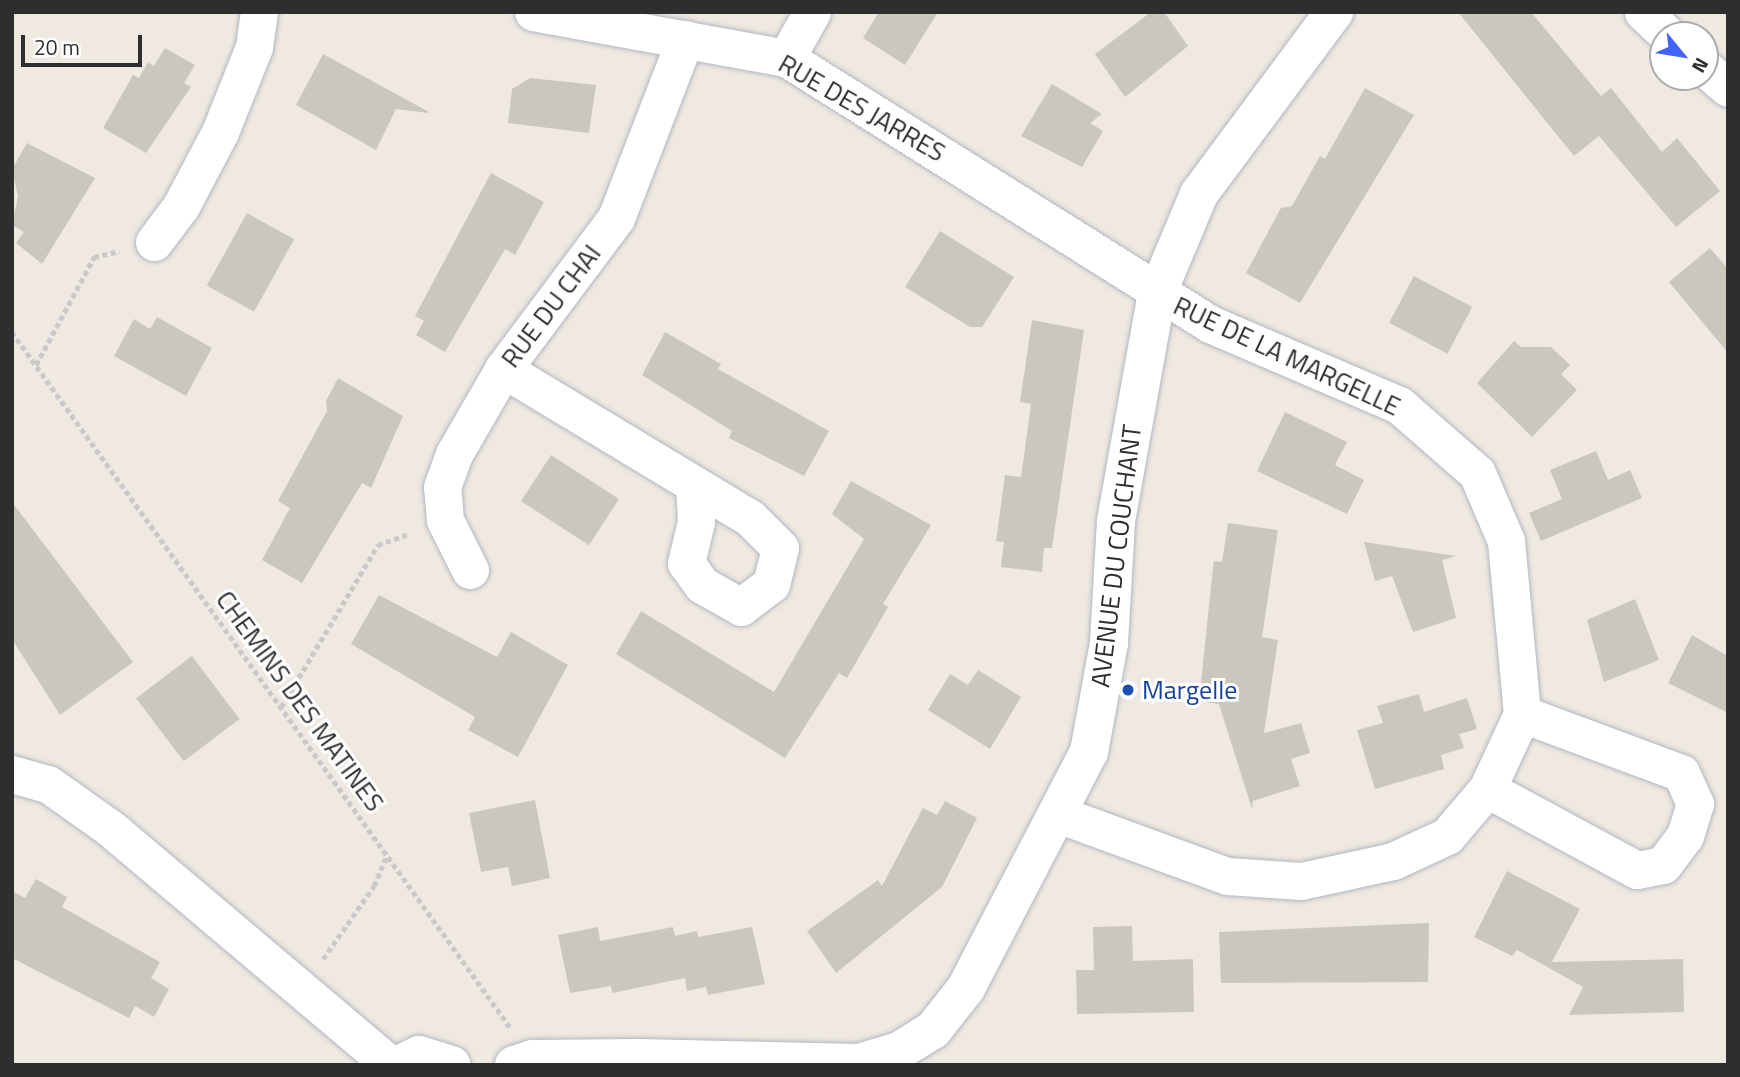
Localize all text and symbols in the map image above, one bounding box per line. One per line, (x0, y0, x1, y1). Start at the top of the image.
scale bar (24, 21, 145, 65)
north arrow (1649, 21, 1719, 91)
text: 20 m (34, 31, 80, 63)
street label: RUE DES JARRES (773, 48, 951, 168)
text: N (1685, 53, 1717, 79)
street label: RUE DU CHAI (495, 238, 607, 374)
street label: RUE DE LA MARGELLE (1169, 290, 1405, 422)
street label: AVENUE DU COUCHANT (1084, 423, 1148, 689)
street label: CHEMINS DES MATINES (210, 585, 390, 817)
place label: Margelle (1142, 674, 1237, 706)
marker: Margelle (1120, 682, 1136, 698)

